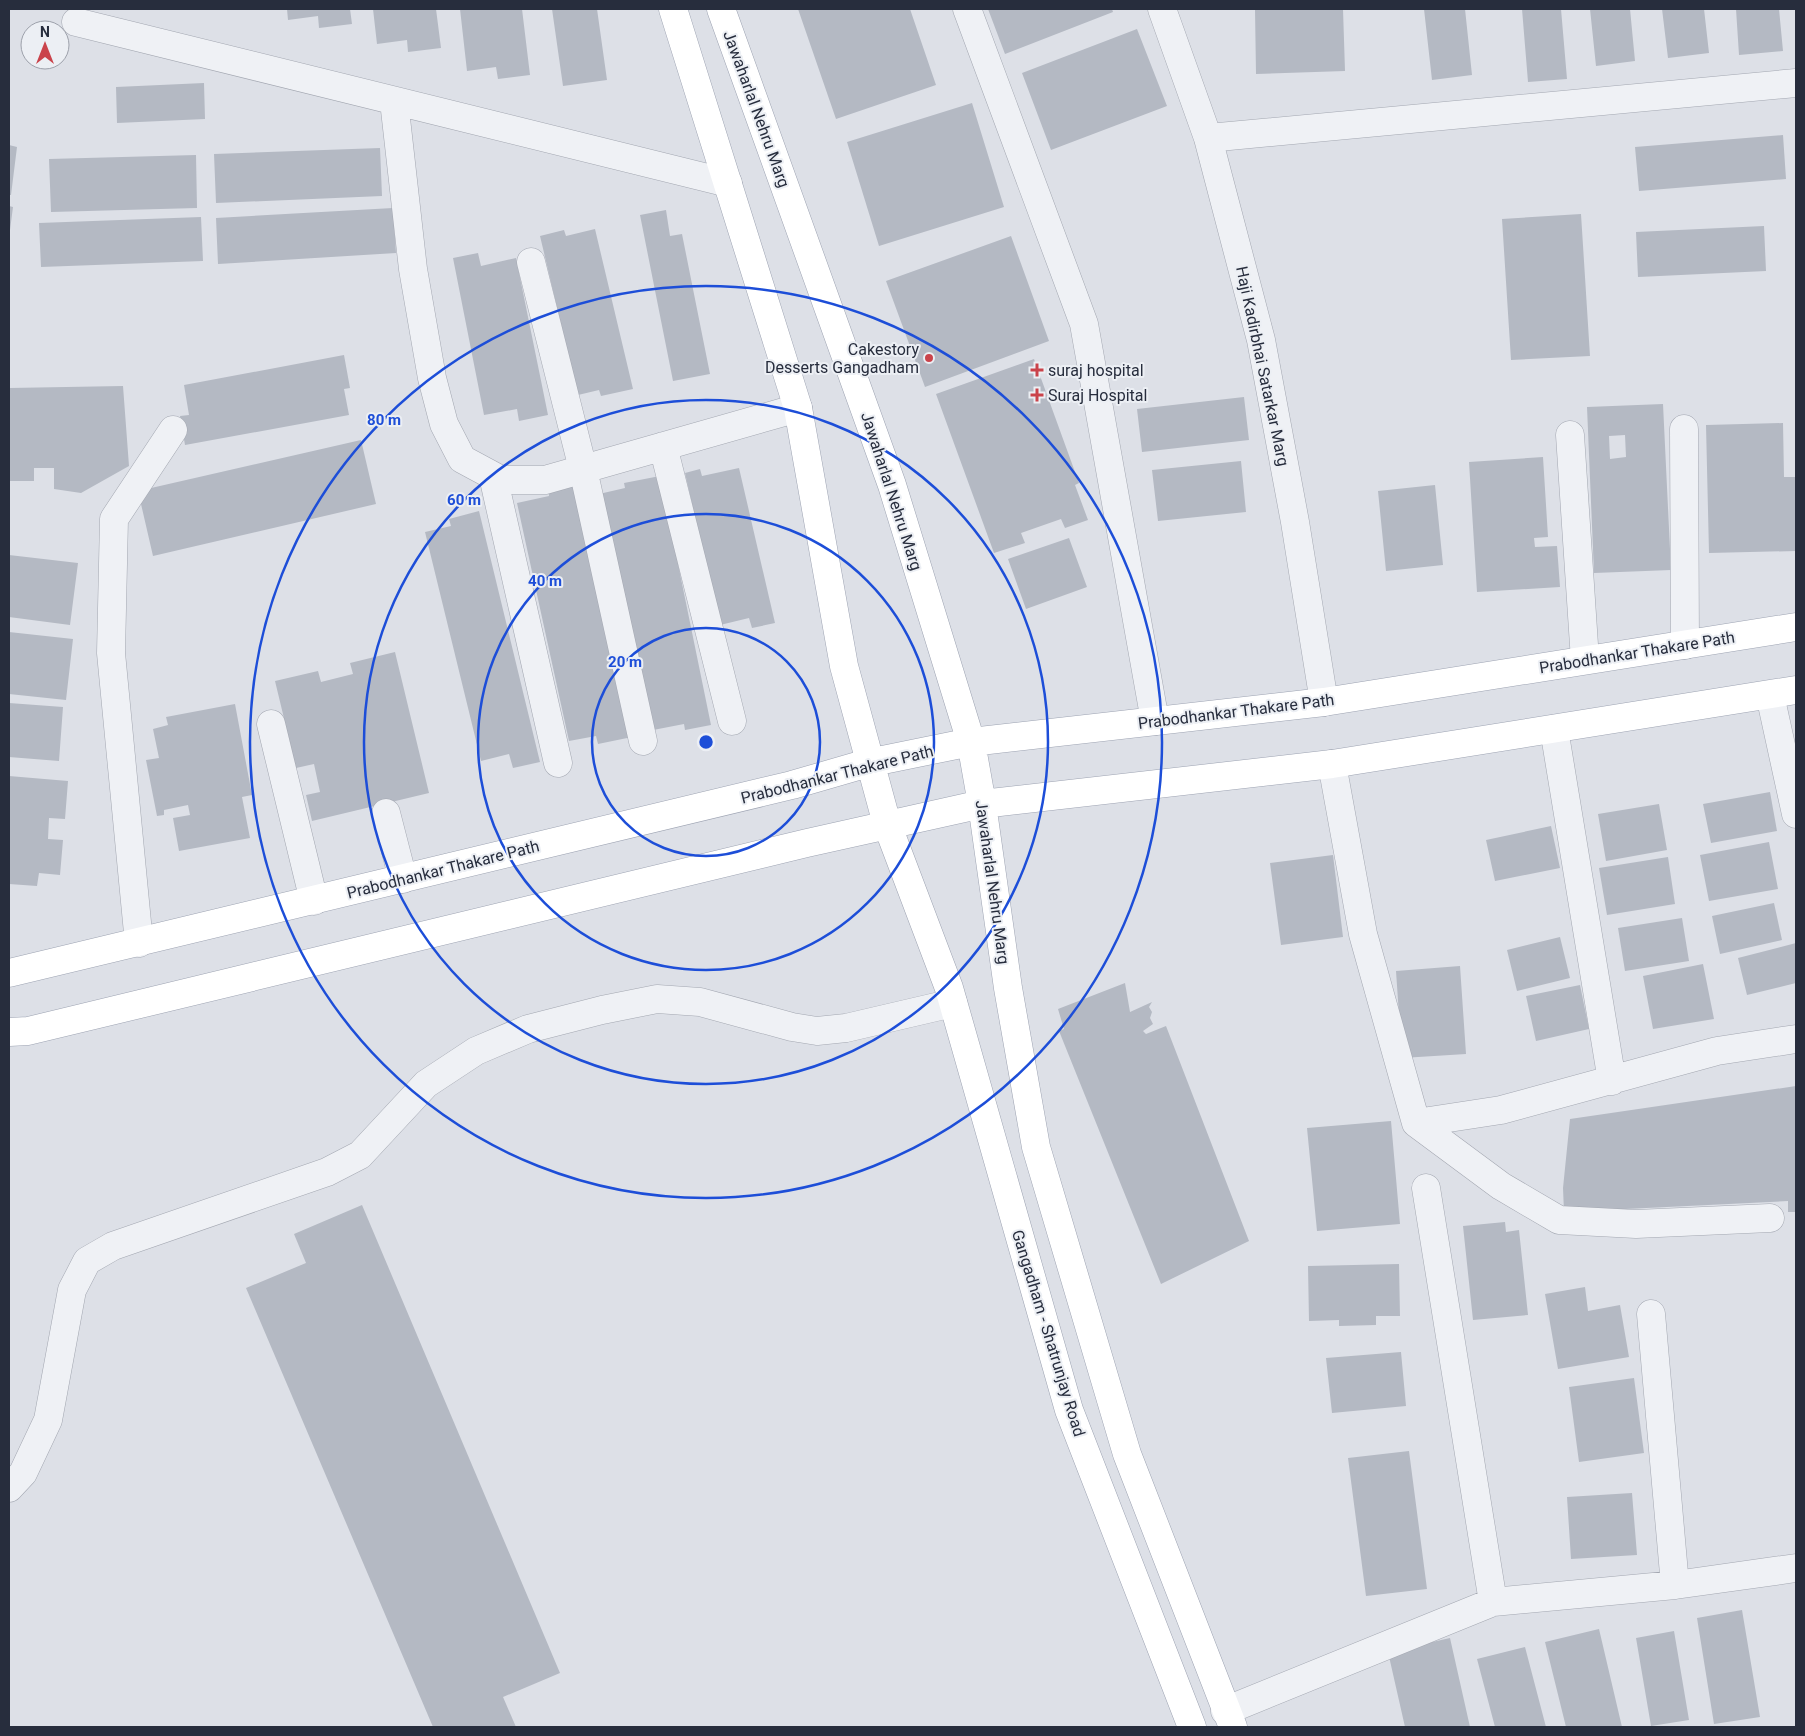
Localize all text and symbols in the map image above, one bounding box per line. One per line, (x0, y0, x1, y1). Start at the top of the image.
north arrow (20, 20, 70, 70)
text: N (40, 24, 50, 40)
street label: Jawaharlal Nehru Marg (719, 28, 794, 190)
street label: Haji Kadirbhai Satarkar Marg (1232, 264, 1293, 468)
place label: Cakestory Desserts Gangadham (765, 340, 919, 377)
marker: Cakestory Desserts Gangadham (923, 352, 935, 364)
place label: suraj hospital (1048, 361, 1144, 380)
marker: suraj hospital (1030, 363, 1044, 377)
place label: Suraj Hospital (1048, 386, 1147, 405)
marker: Suraj Hospital (1030, 388, 1044, 402)
street label: Jawaharlal Nehru Marg (857, 410, 926, 573)
text: 80 m (367, 411, 401, 429)
text: 60 m (447, 491, 481, 509)
text: 40 m (528, 572, 562, 590)
street label: Prabodhankar Thakare Path (1538, 628, 1736, 677)
text: 20 m (608, 653, 642, 671)
street label: Prabodhankar Thakare Path (1137, 690, 1335, 733)
centre of rings (697, 733, 715, 751)
street label: Prabodhankar Thakare Path (739, 741, 935, 808)
street label: Jawaharlal Nehru Marg (972, 799, 1013, 965)
street label: Prabodhankar Thakare Path (345, 836, 541, 903)
street label: Gangadham - Shatrunjay Road (1008, 1228, 1089, 1439)

